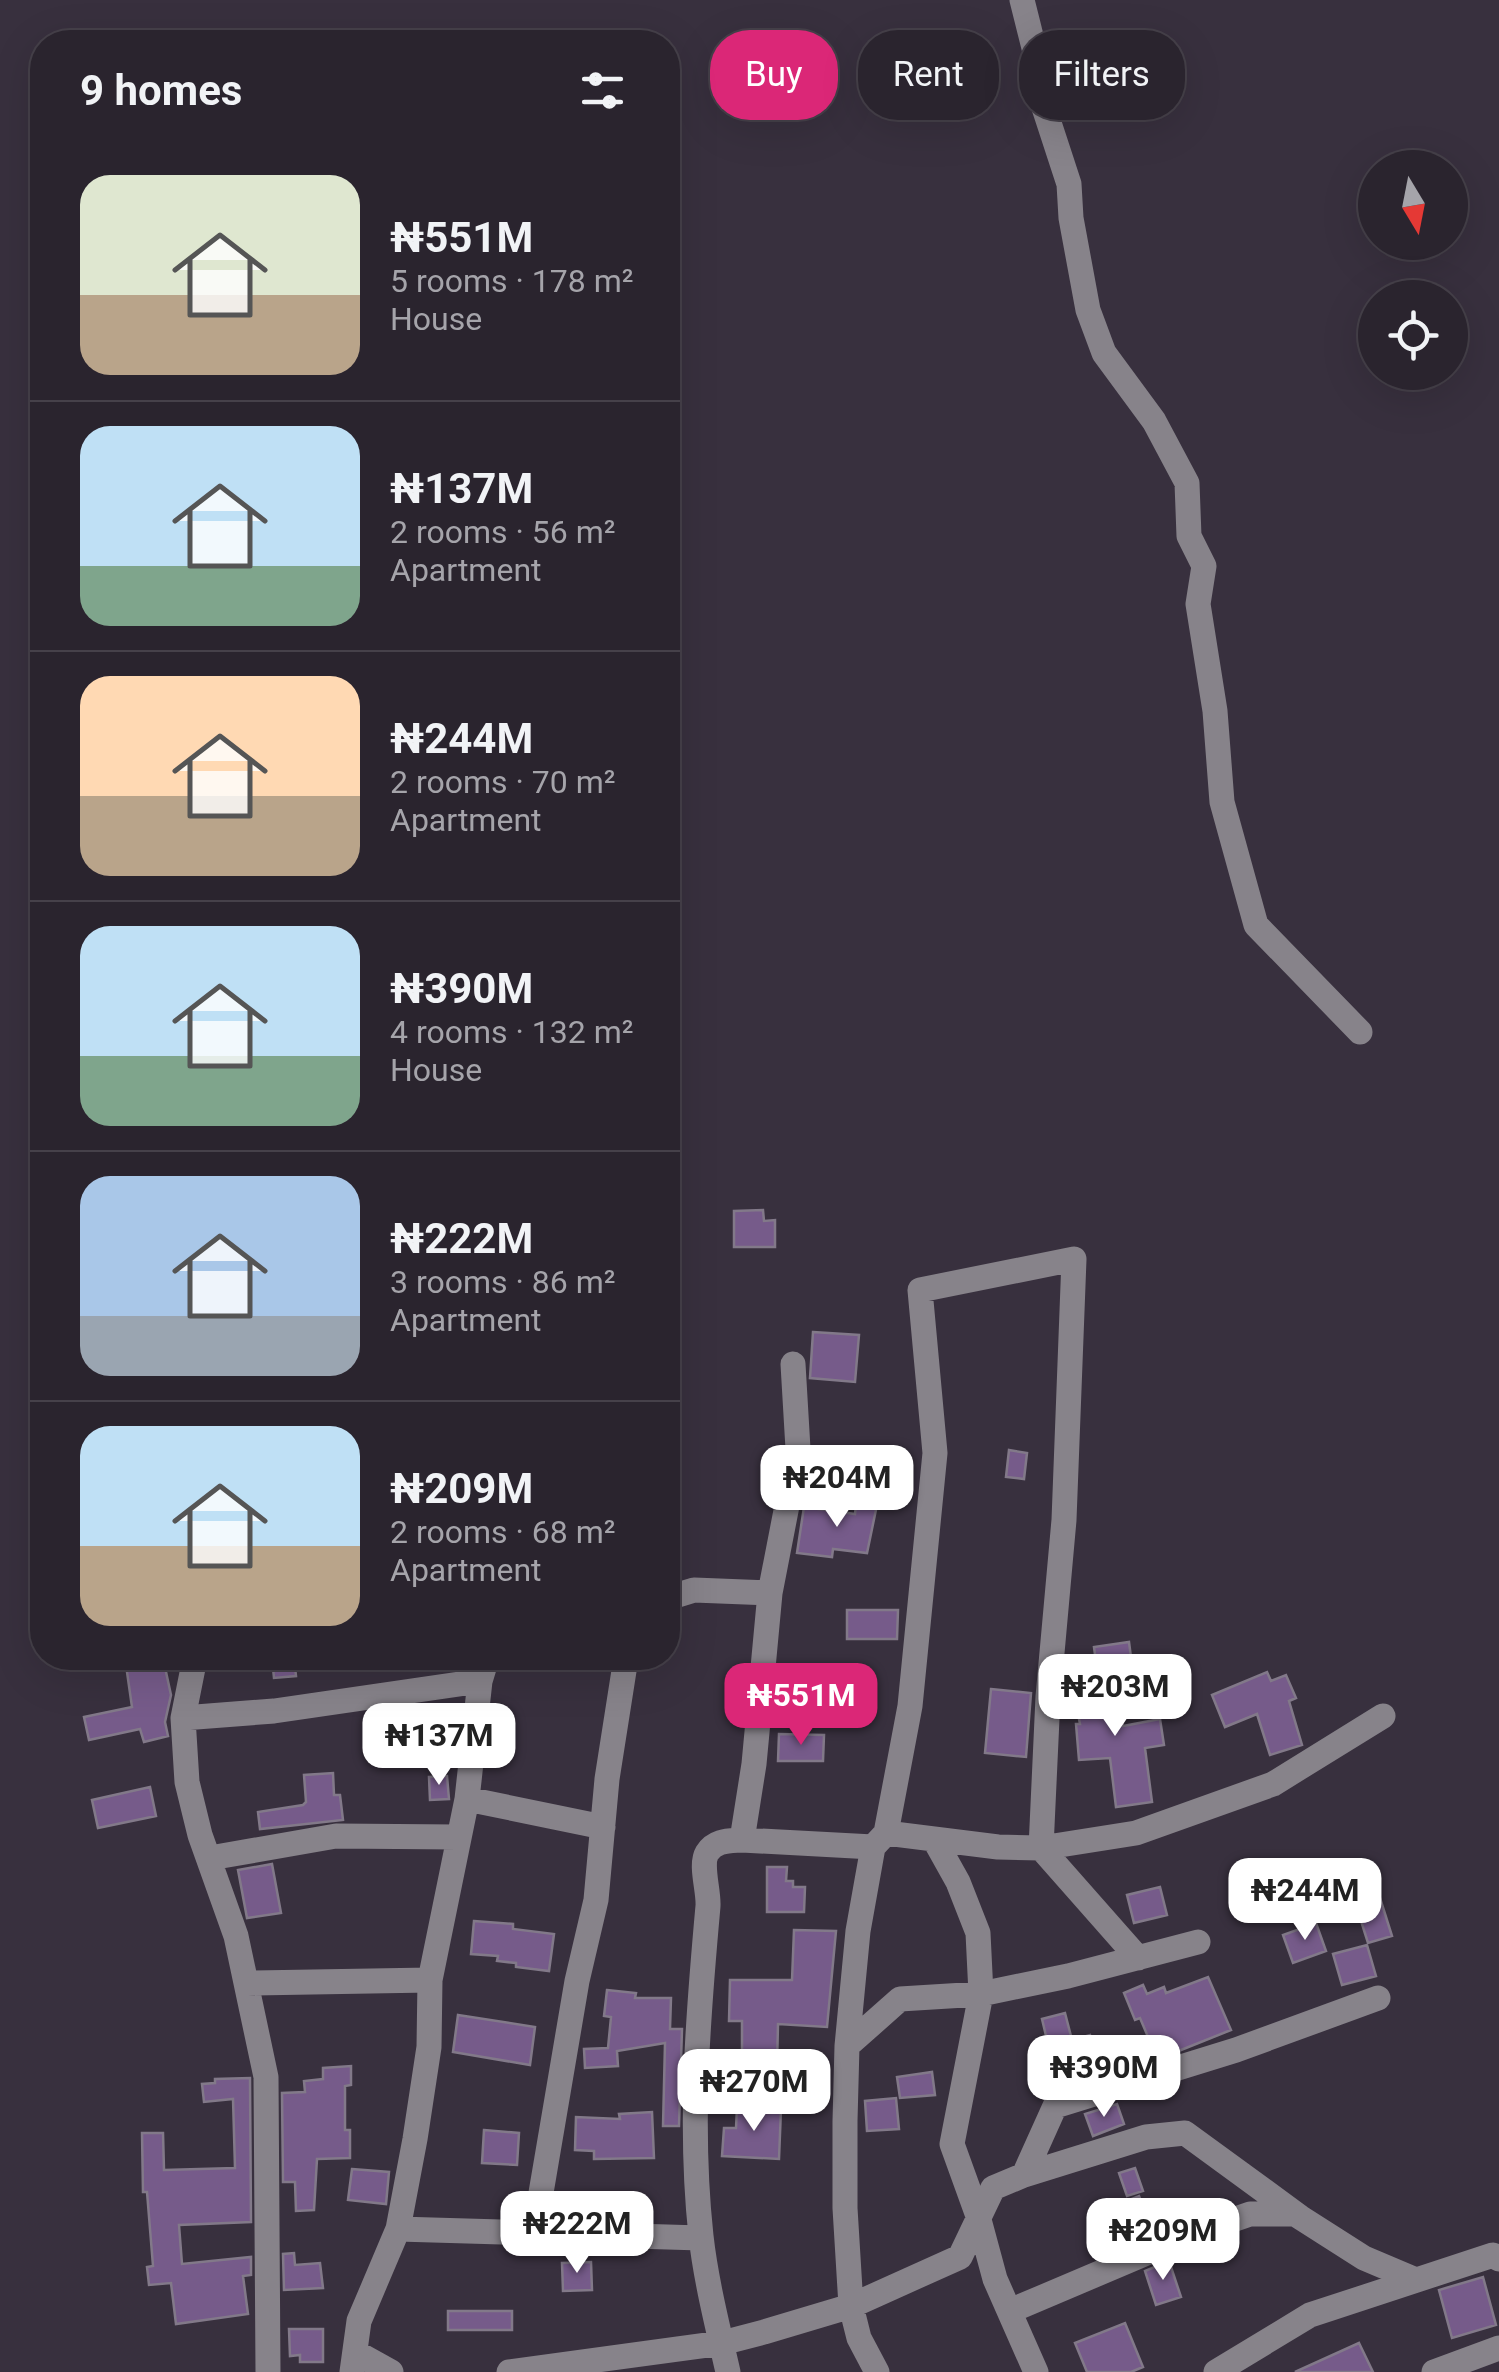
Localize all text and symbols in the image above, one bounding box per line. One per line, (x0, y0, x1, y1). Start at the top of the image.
chip: Buy (710, 30, 838, 120)
chip: Rent (858, 30, 999, 120)
chip: Filters (1019, 30, 1185, 120)
icon: filters (575, 63, 630, 118)
text: 9 homes (80, 66, 242, 115)
north arrow (1358, 150, 1468, 260)
map controls (1358, 150, 1468, 390)
text: ₦551M (390, 213, 533, 262)
icon: home (160, 215, 280, 335)
text: 5 rooms · 178 m² (390, 262, 633, 300)
button: locate (1358, 280, 1468, 390)
text: House (390, 300, 482, 338)
text: ₦137M (390, 464, 533, 513)
icon: home (160, 466, 280, 586)
text: 2 rooms · 56 m² (390, 513, 615, 551)
text: Apartment (390, 551, 542, 589)
text: ₦244M (390, 714, 533, 763)
icon: home (160, 716, 280, 836)
text: 2 rooms · 70 m² (390, 763, 615, 801)
text: Apartment (390, 801, 542, 839)
text: ₦390M (390, 964, 533, 1013)
icon: home (160, 966, 280, 1086)
text: 4 rooms · 132 m² (390, 1013, 633, 1051)
text: House (390, 1051, 482, 1089)
text: ₦222M (390, 1214, 533, 1263)
icon: home (160, 1216, 280, 1336)
text: 3 rooms · 86 m² (390, 1263, 615, 1301)
text: Apartment (390, 1301, 542, 1339)
pin: ₦204M (767, 1445, 907, 1530)
text: ₦204M (782, 1458, 892, 1496)
text: ₦209M (390, 1464, 533, 1513)
icon: home (160, 1466, 280, 1586)
text: 2 rooms · 68 m² (390, 1513, 615, 1551)
text: Apartment (390, 1551, 542, 1589)
pin: ₦203M (1045, 1654, 1185, 1739)
pin: ₦551M (731, 1663, 871, 1748)
text: ₦203M (1060, 1667, 1170, 1705)
text: ₦551M (746, 1676, 856, 1714)
pin: ₦137M (369, 1703, 509, 1788)
text: ₦137M (384, 1716, 494, 1754)
pin: ₦244M (1235, 1858, 1375, 1943)
text: ₦244M (1250, 1871, 1360, 1909)
pin: ₦390M (1034, 2035, 1174, 2120)
text: ₦390M (1049, 2048, 1159, 2086)
pin: ₦270M (684, 2049, 824, 2134)
text: ₦270M (699, 2062, 809, 2100)
pin: ₦222M (507, 2191, 647, 2276)
pin: ₦209M (1093, 2198, 1233, 2283)
text: ₦222M (522, 2204, 632, 2242)
text: ₦209M (1108, 2211, 1218, 2249)

